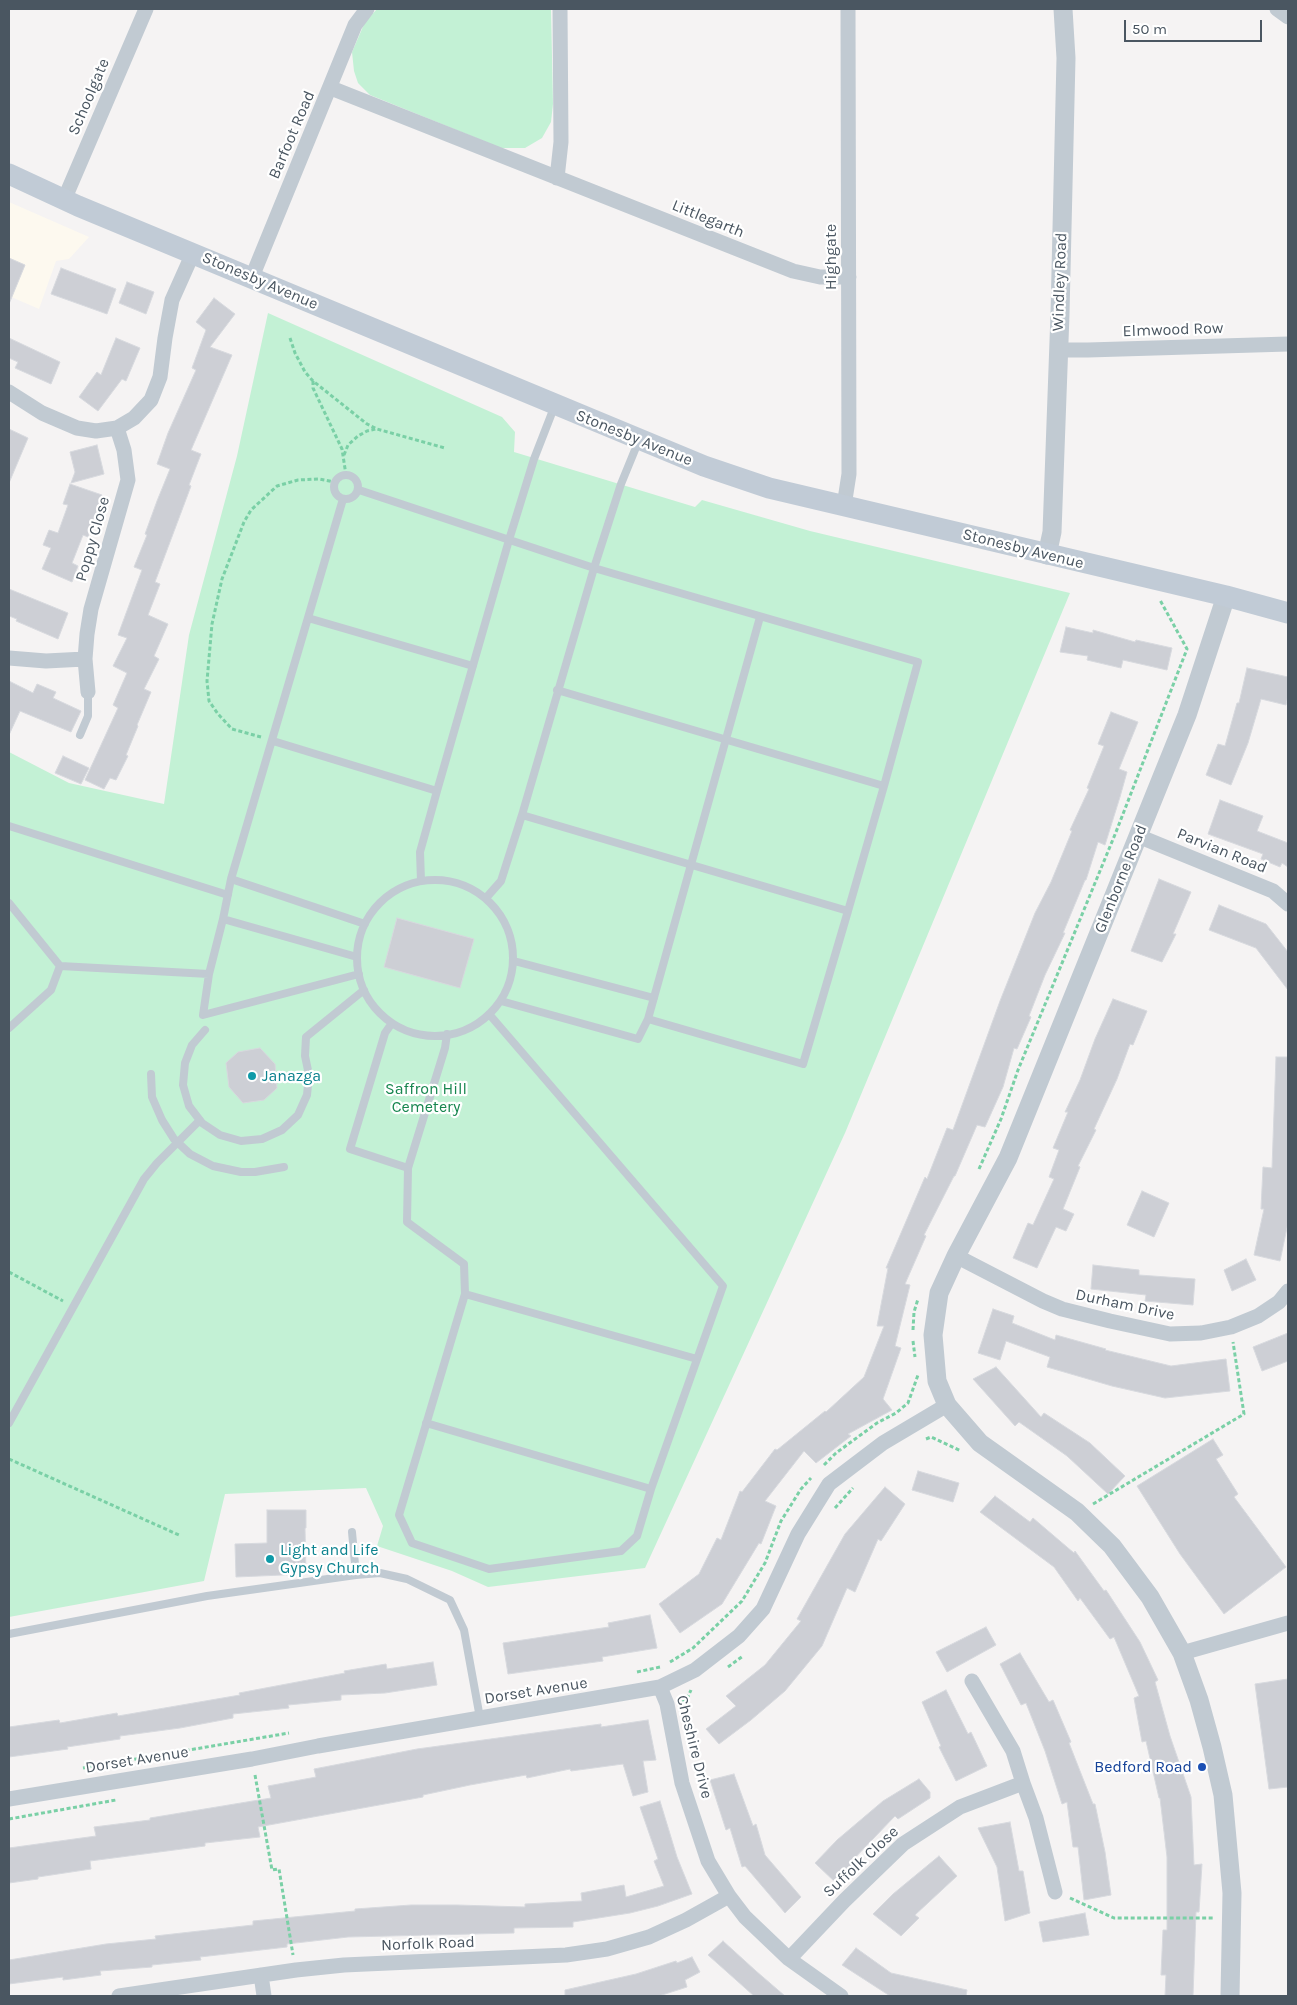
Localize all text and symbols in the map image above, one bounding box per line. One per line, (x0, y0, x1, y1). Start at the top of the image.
scale bar (1127, 10, 1264, 42)
text: 50 m (1132, 20, 1167, 38)
street label: Schoolgate (64, 56, 114, 138)
street label: Barfoot Road (265, 88, 319, 182)
street label: Littlegarth (669, 196, 747, 242)
street label: Highgate (821, 224, 841, 290)
street label: Windley Road (1049, 232, 1071, 332)
street label: Stonesby Avenue (199, 248, 321, 314)
street label: Elmwood Row (1122, 319, 1224, 341)
street label: Stonesby Avenue (573, 406, 695, 470)
street label: Poppy Close (72, 494, 114, 584)
street label: Stonesby Avenue (960, 525, 1086, 573)
street label: Glenborne Road (1091, 822, 1151, 936)
street label: Parvian Road (1174, 824, 1270, 878)
place label: Janazga (262, 1066, 321, 1086)
marker: Janazga (246, 1070, 258, 1082)
park label: Saffron Hill Cemetery (385, 1079, 467, 1117)
street label: Durham Drive (1074, 1285, 1176, 1325)
place label: Light and Life Gypsy Church (280, 1540, 379, 1578)
marker: Light and Life Gypsy Church (264, 1553, 276, 1565)
street label: Dorset Avenue (483, 1673, 589, 1709)
street label: Cheshire Drive (672, 1693, 716, 1801)
street label: Dorset Avenue (84, 1742, 190, 1778)
place label: Bedford Road (1094, 1757, 1192, 1777)
marker: Bedford Road (1196, 1761, 1208, 1773)
street label: Suffolk Close (819, 1822, 903, 1902)
street label: Norfolk Road (381, 1933, 475, 1955)

